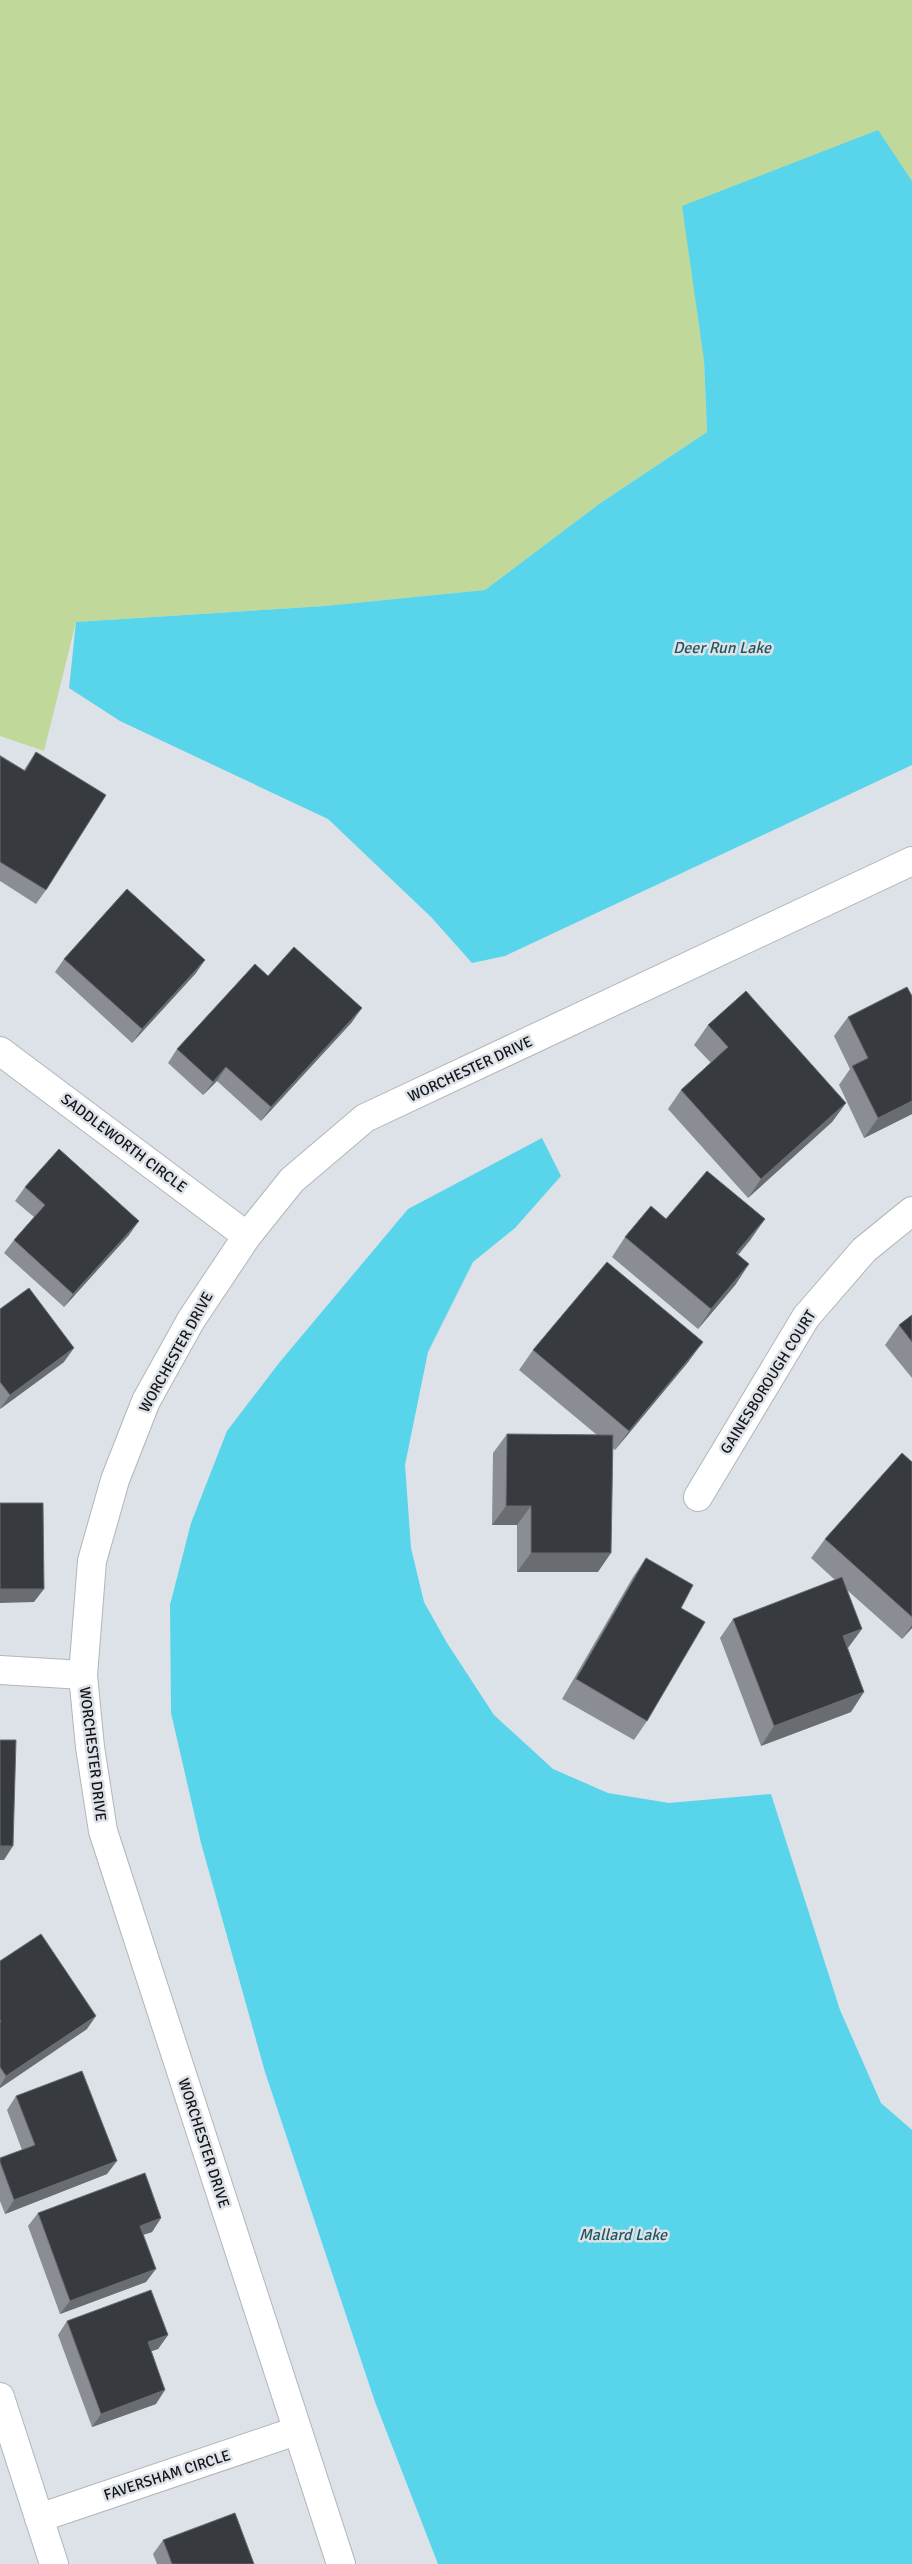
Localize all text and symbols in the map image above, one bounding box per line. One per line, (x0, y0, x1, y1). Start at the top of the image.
water label: Deer Run Lake (673, 638, 772, 658)
street label: WORCHESTER DRIVE (405, 1032, 535, 1106)
street label: SADDLEWORTH CIRCLE (58, 1090, 190, 1196)
street label: WORCHESTER DRIVE (135, 1288, 217, 1416)
street label: GAINESBOROUGH COURT (716, 1306, 820, 1457)
street label: WORCHESTER DRIVE (76, 1686, 110, 1822)
street label: WORCHESTER DRIVE (175, 2076, 233, 2210)
water label: Mallard Lake (579, 2225, 668, 2245)
street label: FAVERSHAM CIRCLE (101, 2446, 233, 2504)

